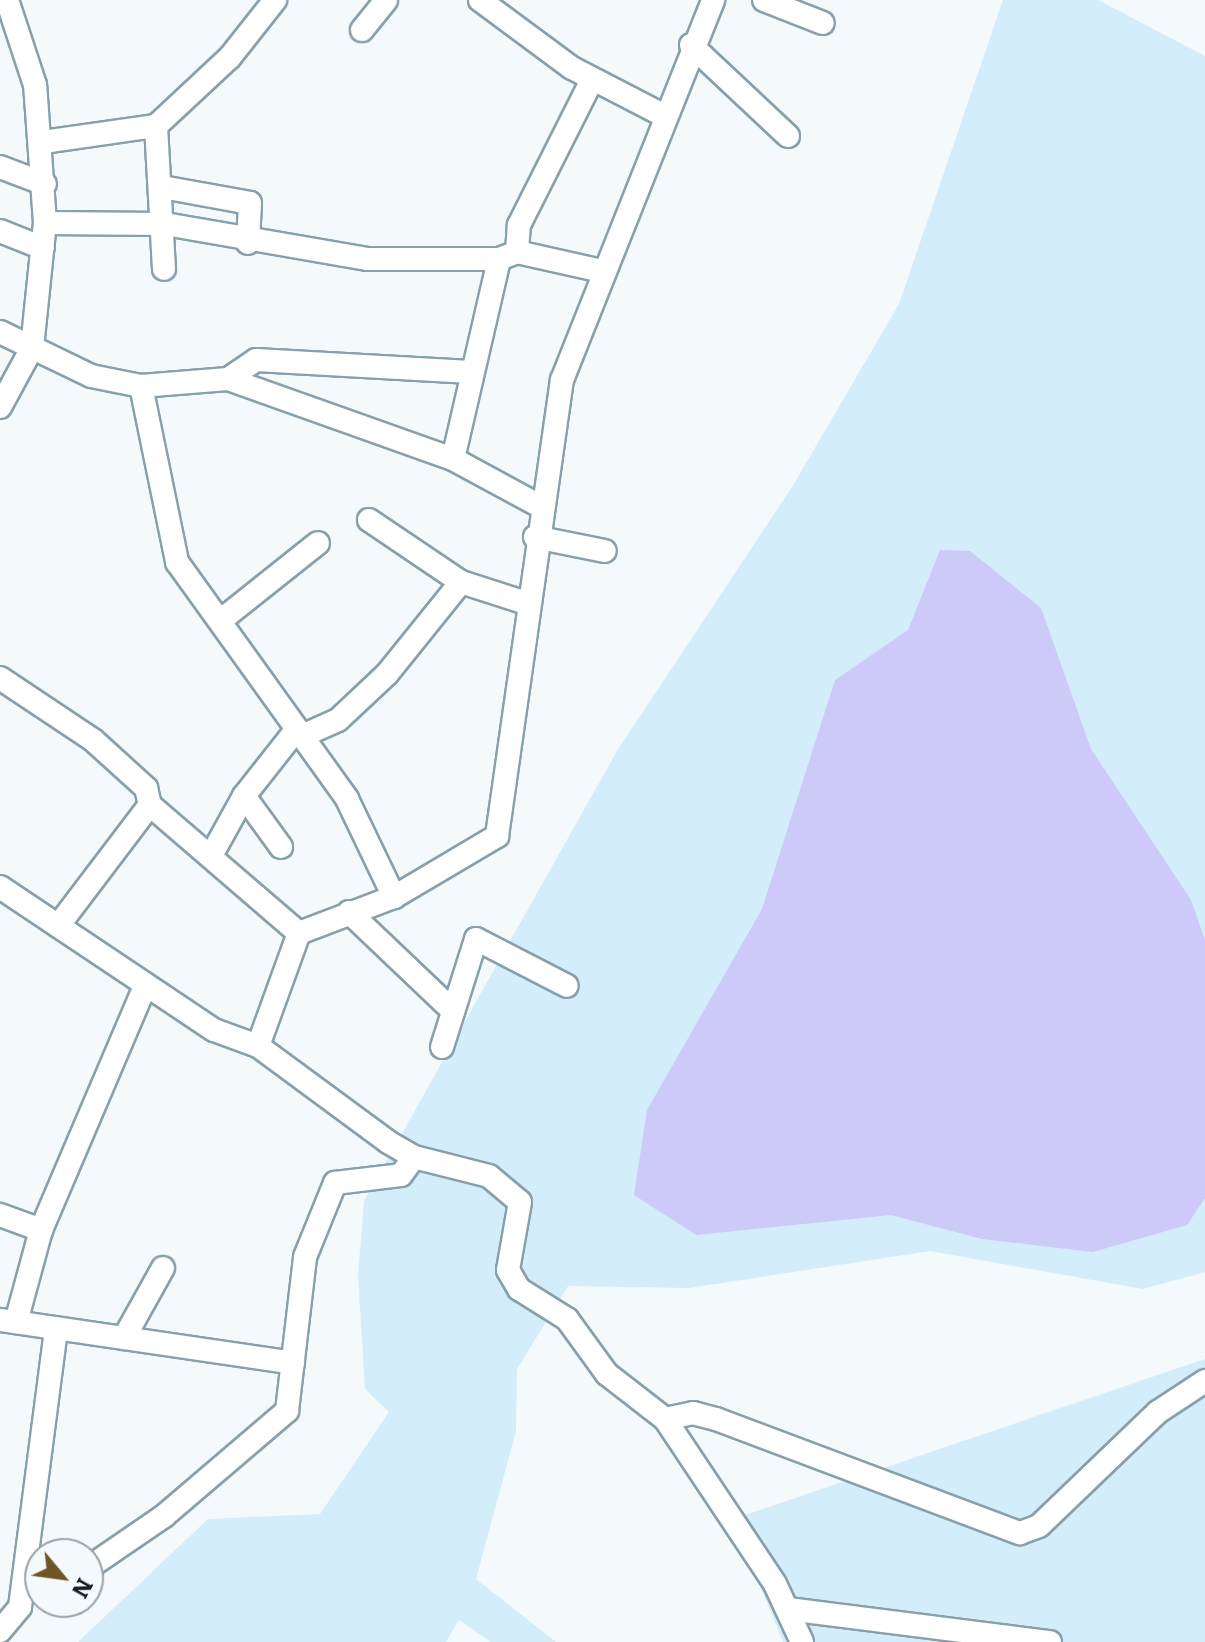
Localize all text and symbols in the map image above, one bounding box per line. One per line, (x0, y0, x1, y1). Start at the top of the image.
north arrow (24, 1538, 104, 1618)
text: N (65, 1573, 103, 1605)

